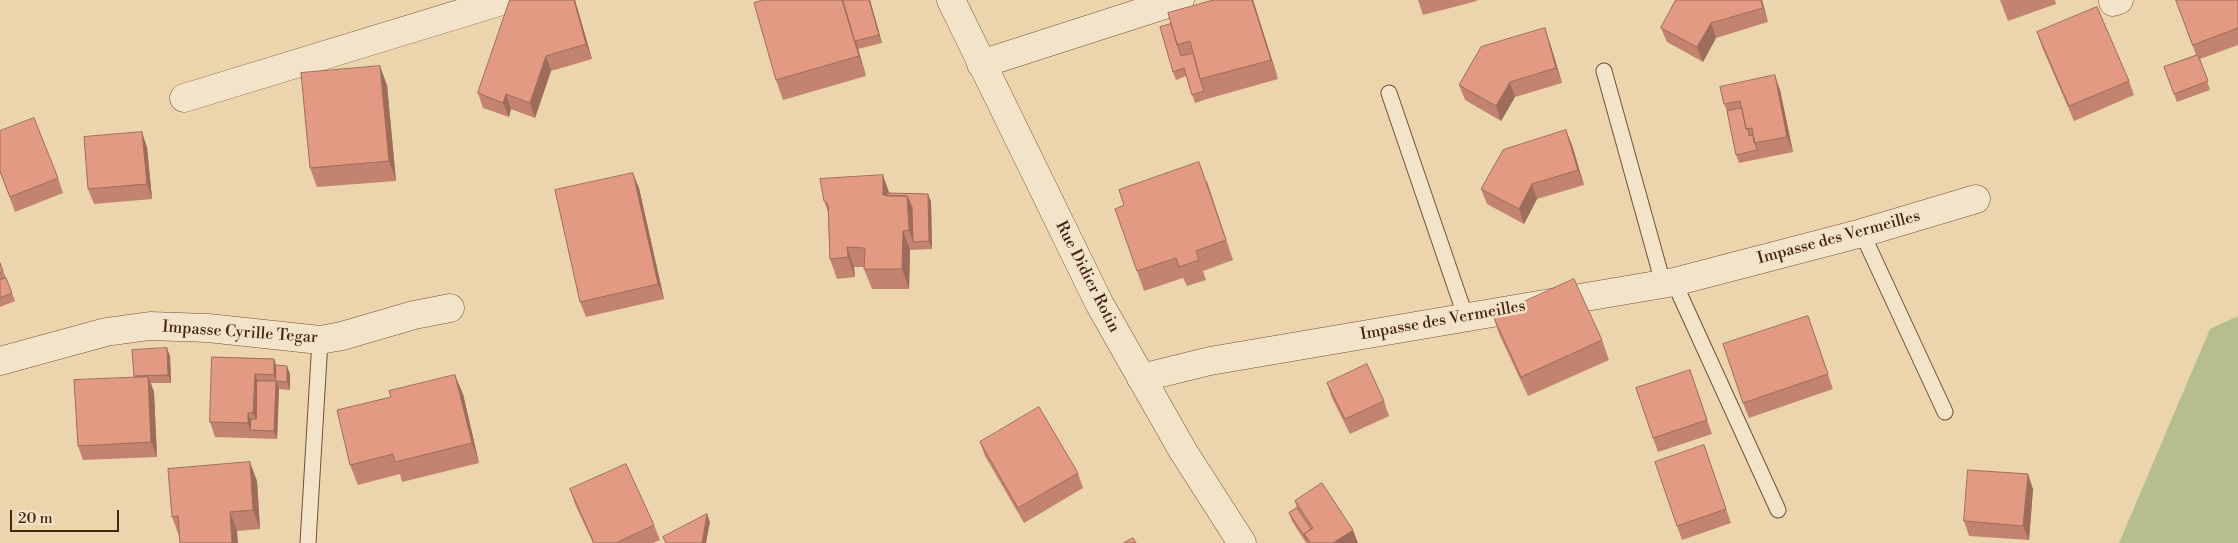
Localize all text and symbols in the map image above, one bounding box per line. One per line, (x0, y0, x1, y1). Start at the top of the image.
street label: Impasse des Vermeilles (1756, 207, 1922, 269)
street label: Rue Didier Rotin (1051, 218, 1123, 336)
street label: Impasse des Vermeilles (1359, 297, 1527, 345)
street label: Impasse Cyrille Tegar (162, 318, 318, 348)
scale bar (12, 500, 121, 532)
text: 20 m (18, 509, 53, 528)

